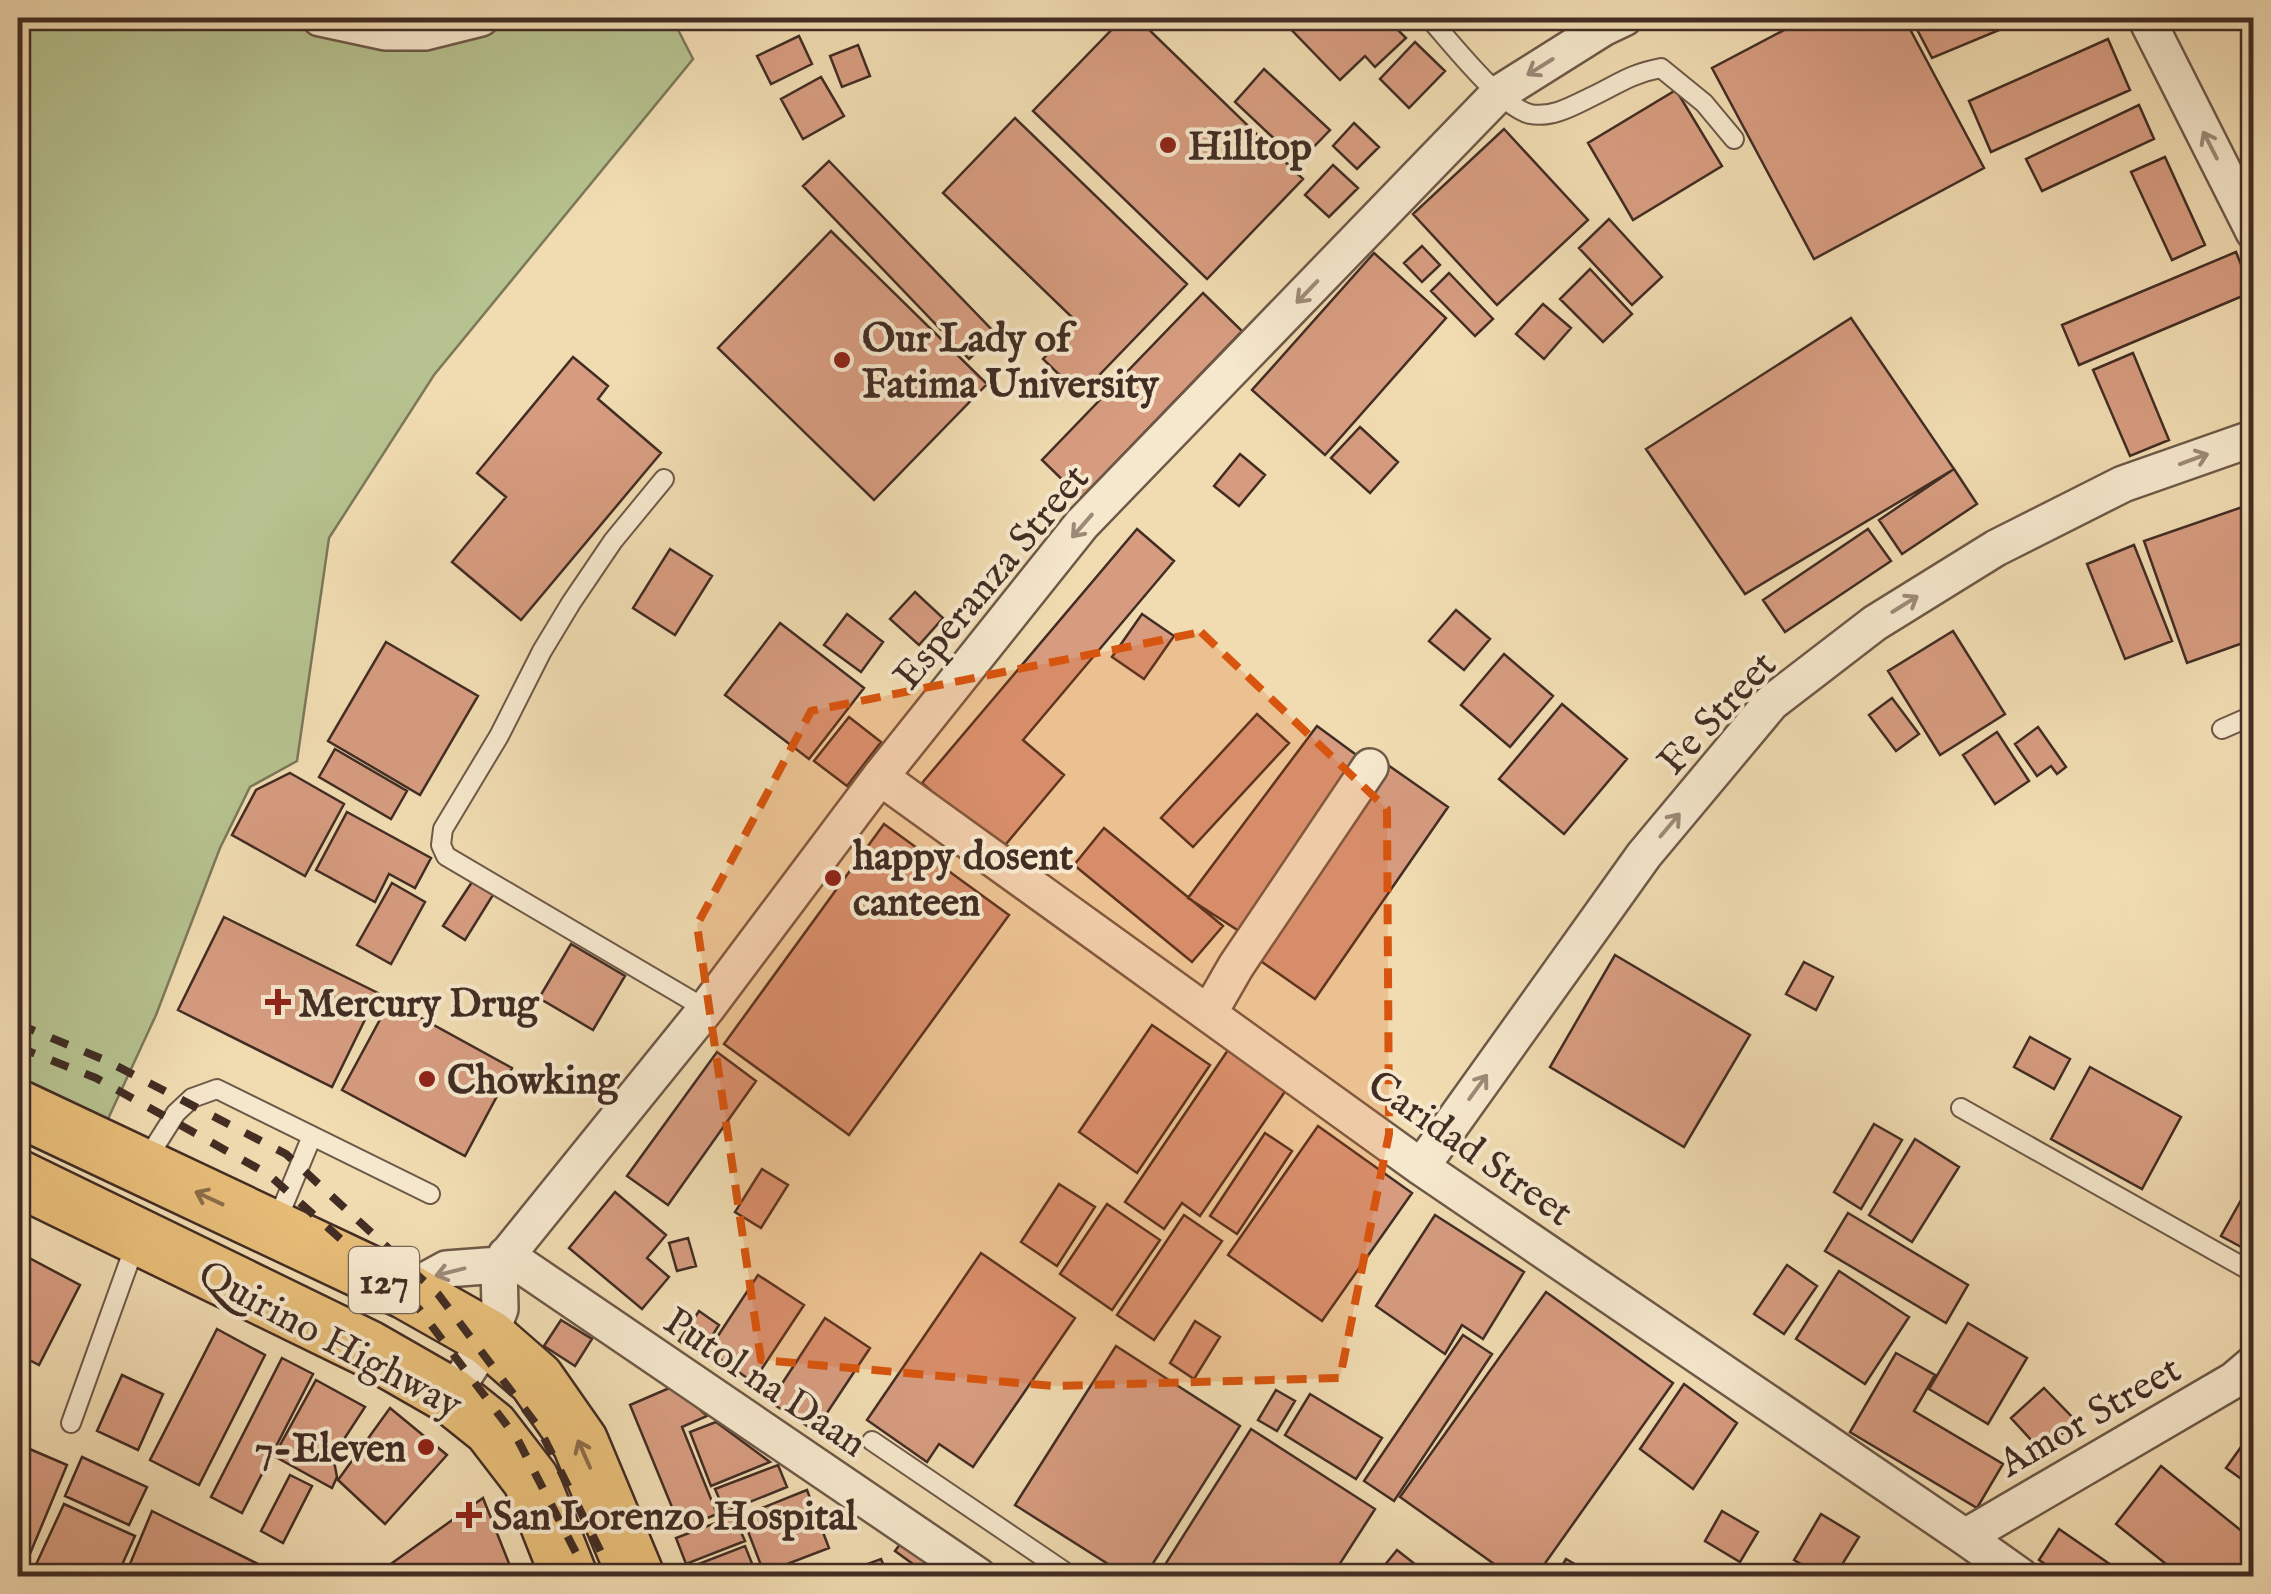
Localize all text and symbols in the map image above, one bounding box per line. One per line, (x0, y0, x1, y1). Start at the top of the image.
one-way arrow (1527, 57, 1555, 78)
place label: Hilltop (1188, 123, 1312, 174)
one-way arrow (2200, 131, 2219, 161)
marker: Hilltop (1157, 134, 1179, 156)
one-way arrow (1295, 279, 1319, 303)
place label: Our Lady of Fatima University (862, 315, 1160, 412)
marker: Our Lady of Fatima University (831, 349, 853, 371)
one-way arrow (2178, 449, 2209, 467)
street label: Esperanza Street (883, 455, 1102, 702)
one-way arrow (1070, 513, 1093, 538)
one-way arrow (1890, 594, 1919, 615)
street label: Fe Street (1648, 642, 1789, 787)
one-way arrow (1658, 813, 1681, 838)
place label: happy dosent canteen (852, 833, 1073, 930)
marker: happy dosent canteen (822, 867, 844, 889)
place label: Mercury Drug (298, 980, 540, 1031)
marker: Mercury Drug (267, 991, 289, 1013)
place label: Chowking (447, 1057, 620, 1108)
street label: Caridad Street (1356, 1060, 1582, 1239)
marker: Chowking (416, 1068, 438, 1090)
one-way arrow (1467, 1074, 1488, 1102)
one-way arrow (194, 1188, 225, 1206)
road number: 127 (349, 1247, 419, 1313)
street label: Quirino Highway (189, 1250, 470, 1432)
one-way arrow (435, 1264, 467, 1282)
street label: Putol na Daan (653, 1297, 875, 1470)
street label: Amor Street (1990, 1345, 2191, 1491)
place label: 7-Eleven (255, 1425, 406, 1476)
marker: 7-Eleven (415, 1436, 437, 1458)
one-way arrow (574, 1439, 592, 1470)
place label: San Lorenzo Hospital (492, 1493, 858, 1544)
marker: San Lorenzo Hospital (456, 1502, 482, 1528)

